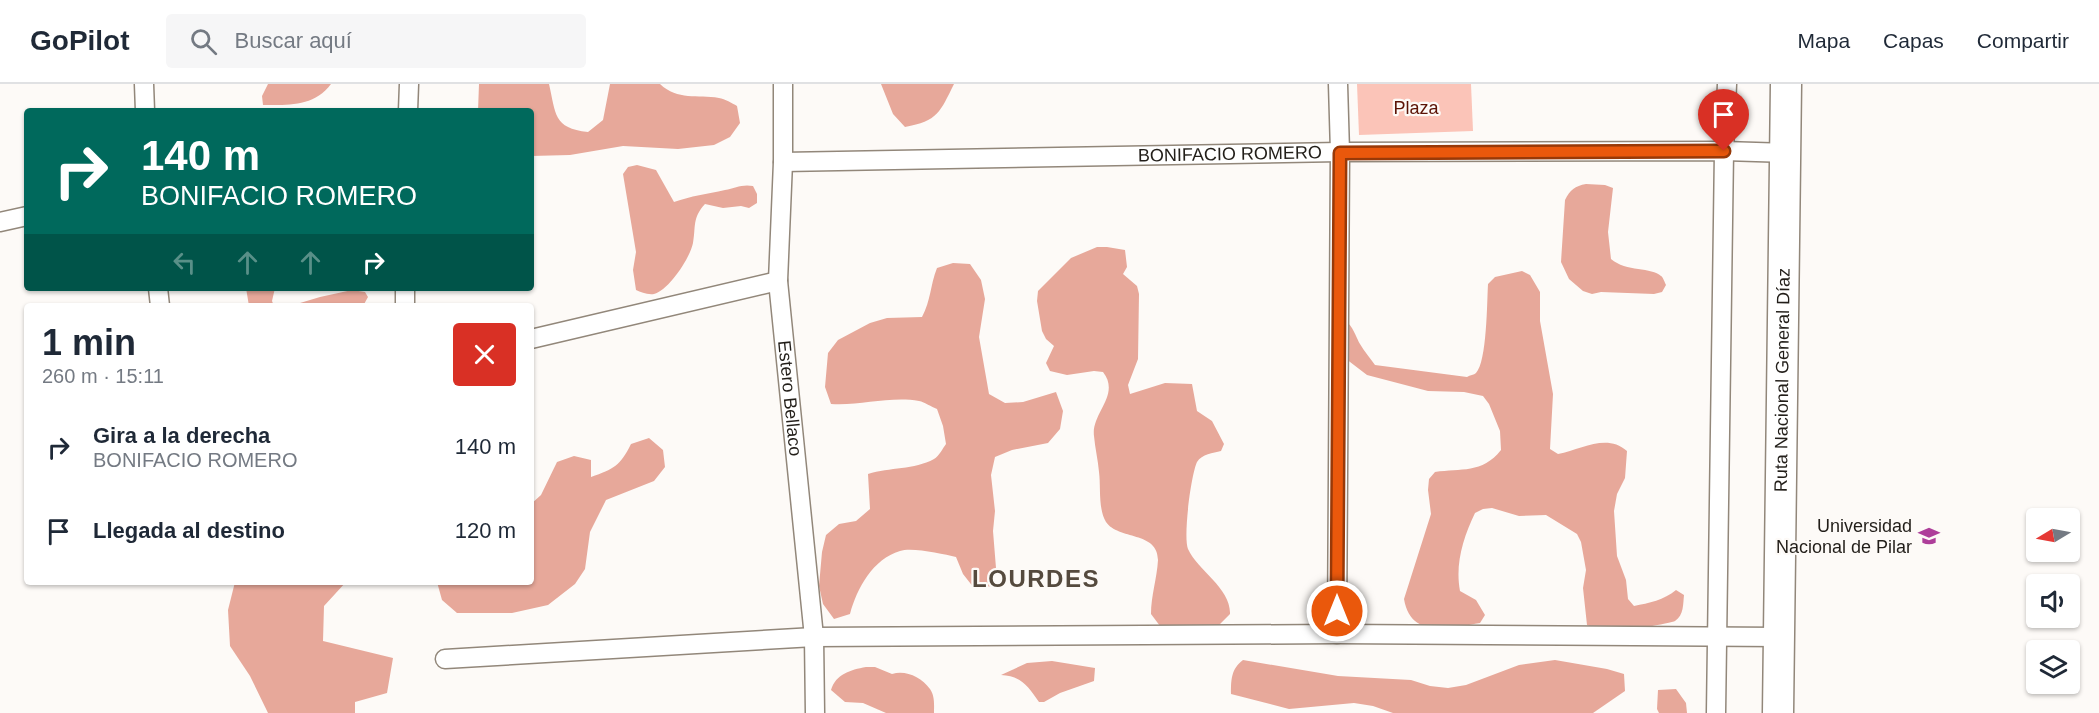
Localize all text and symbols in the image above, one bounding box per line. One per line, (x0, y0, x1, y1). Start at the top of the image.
search box (166, 14, 586, 68)
text: GoPilot (30, 25, 130, 56)
icon: search (187, 25, 220, 58)
text: Buscar aquí (235, 28, 352, 53)
text: Mapa (1798, 29, 1850, 52)
text: Capas (1883, 29, 1944, 52)
text: Compartir (1977, 29, 2069, 52)
pin (1698, 89, 1749, 151)
park label: Plaza (1393, 98, 1440, 118)
icon: arrive (1707, 98, 1740, 131)
icon: right (42, 132, 120, 210)
text: 140 m (141, 132, 260, 179)
street label: BONIFACIO ROMERO (1138, 142, 1322, 166)
text: BONIFACIO ROMERO (141, 181, 417, 211)
icon: left (168, 246, 201, 279)
icon: ahead (231, 246, 264, 279)
icon: ahead (294, 246, 327, 279)
icon: right (357, 246, 390, 279)
street label: Ruta Nacional General Díaz (1771, 268, 1794, 492)
text: 1 min (42, 322, 136, 363)
button: close (453, 323, 516, 386)
street label: Estero Bellaco (774, 340, 806, 457)
text: 260 m · 15:11 (42, 365, 164, 387)
text: Gira a la derecha (93, 423, 270, 448)
icon: right (42, 431, 75, 464)
text: 140 m (455, 434, 516, 459)
text: BONIFACIO ROMERO (93, 449, 297, 471)
north arrow (2026, 508, 2080, 562)
map controls (2026, 508, 2080, 694)
icon: arrive (42, 515, 75, 548)
place label: Universidad Nacional de Pilar (1776, 516, 1912, 557)
text: Llegada al destino (93, 518, 285, 543)
text: 120 m (455, 518, 516, 543)
school or university icon: Universidad Nacional de Pilar (1917, 524, 1941, 548)
district label: LOURDES (972, 565, 1100, 592)
button: sound (2026, 574, 2080, 628)
position arrow (1305, 579, 1369, 643)
button: layers (2026, 640, 2080, 694)

